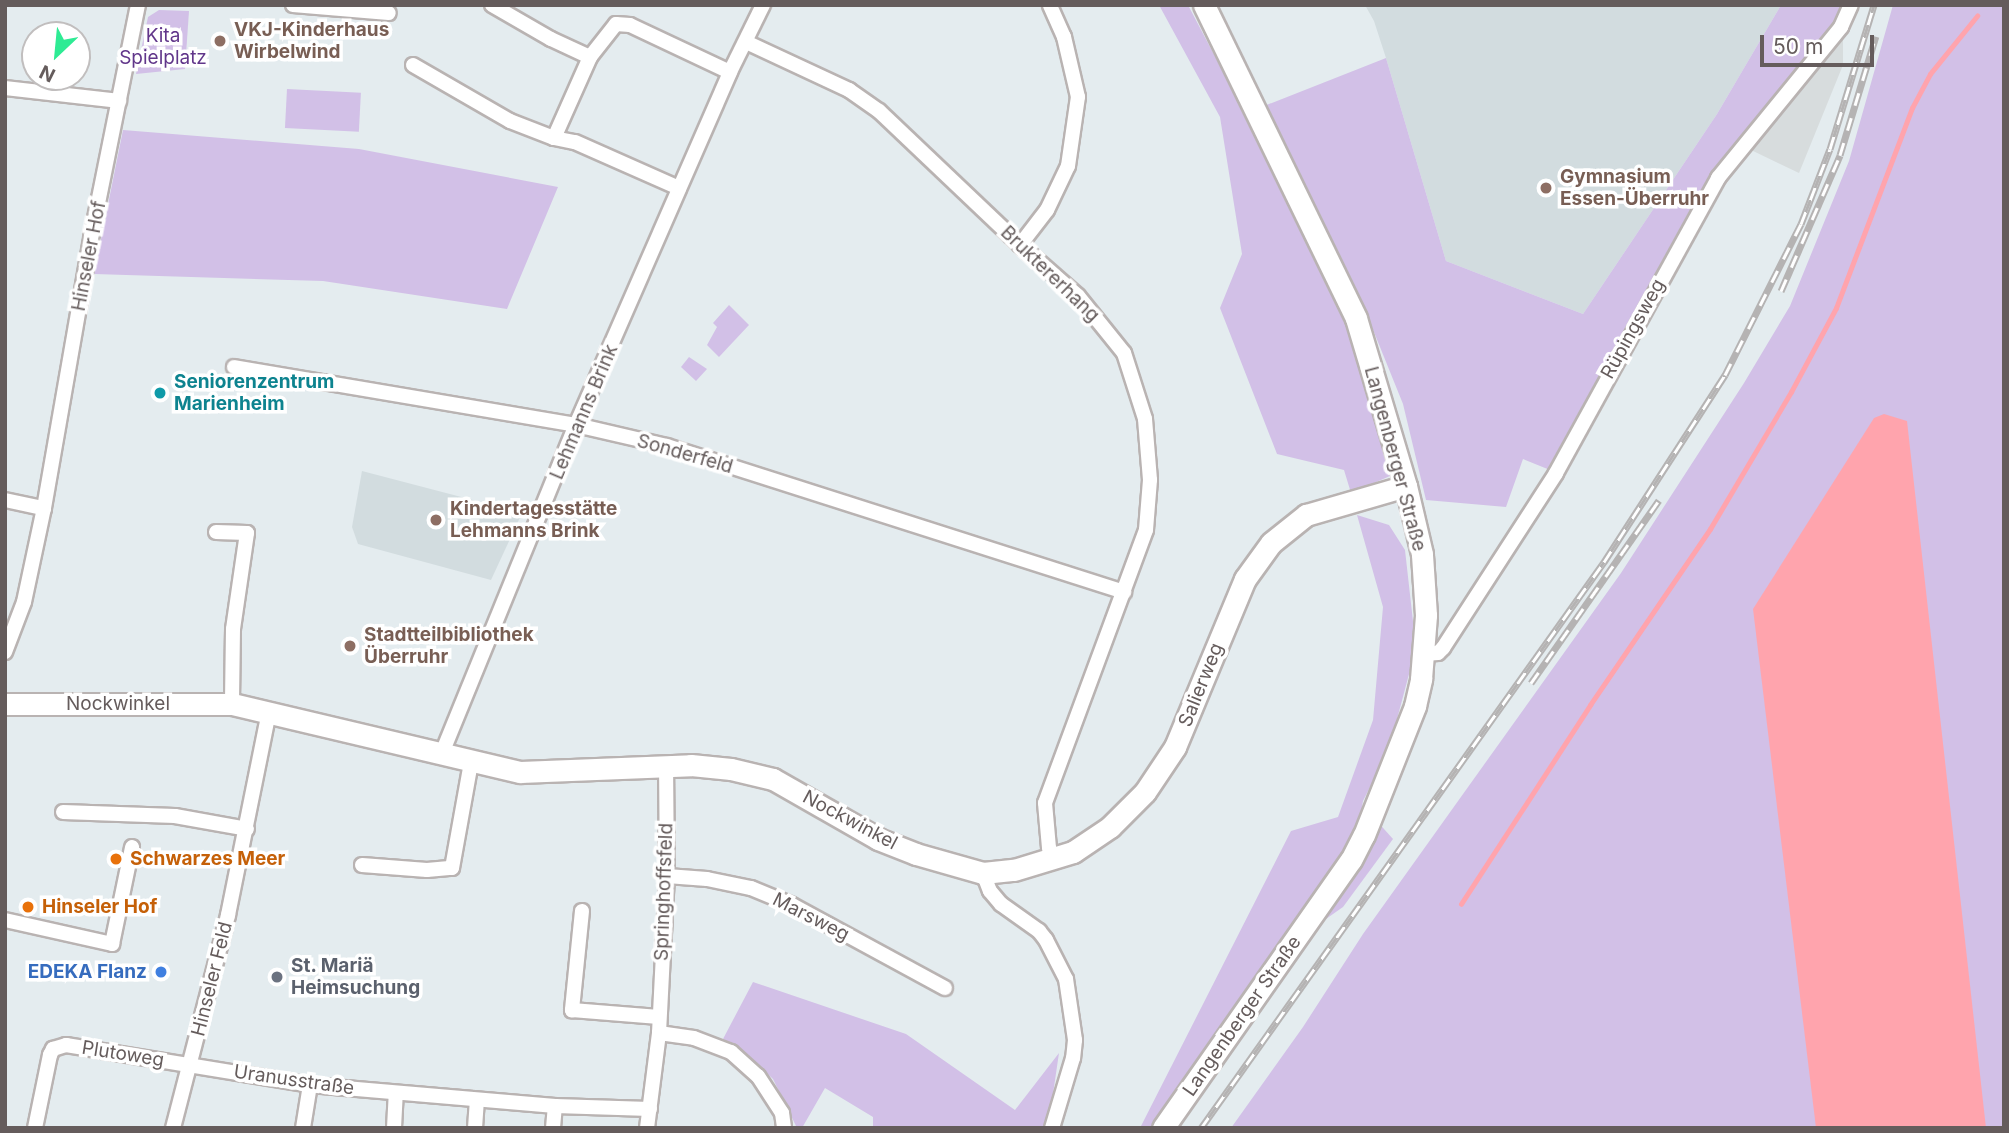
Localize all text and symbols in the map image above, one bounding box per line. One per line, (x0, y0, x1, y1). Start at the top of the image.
place label: VKJ-Kinderhaus Wirbelwind (234, 19, 389, 63)
north arrow (21, 21, 91, 91)
scale bar (1764, 21, 1878, 65)
park label: Kita Spielplatz (119, 25, 207, 69)
marker: VKJ-Kinderhaus Wirbelwind (212, 33, 228, 49)
text: 50 m (1773, 34, 1823, 59)
text: N (36, 60, 59, 87)
place label: Gymnasium Essen-Überruhr (1560, 166, 1709, 210)
marker: Gymnasium Essen-Überruhr (1538, 180, 1554, 196)
street label: Hinseler Hof (67, 199, 111, 313)
street label: Bruktererhang (996, 221, 1104, 327)
street label: Rüpingsweg (1596, 275, 1670, 383)
street label: Lehmanns Brink (545, 341, 623, 483)
street label: Langenberger Straße (1359, 364, 1431, 554)
place label: Seniorenzentrum Marienheim (174, 371, 334, 415)
marker: Seniorenzentrum Marienheim (152, 385, 168, 401)
street label: Sonderfeld (634, 429, 736, 479)
place label: Kindertagesstätte Lehmanns Brink (450, 498, 617, 542)
marker: Kindertagesstätte Lehmanns Brink (428, 512, 444, 528)
place label: Stadtteilbibliothek Überruhr (364, 624, 534, 668)
marker: Stadtteilbibliothek Überruhr (342, 638, 358, 654)
street label: Salierweg (1174, 640, 1228, 730)
street label: Nockwinkel (66, 693, 170, 715)
street label: Nockwinkel (799, 786, 901, 854)
street label: Springhoffsfeld (650, 823, 678, 961)
place label: Schwarzes Meer (130, 848, 285, 870)
marker: Schwarzes Meer (108, 851, 124, 867)
street label: Marsweg (769, 888, 853, 946)
place label: Hinseler Hof (42, 896, 157, 918)
marker: Hinseler Hof (20, 899, 36, 915)
street label: Hinseler Feld (187, 919, 237, 1039)
street label: Langenberger Straße (1178, 931, 1306, 1101)
place label: St. Mariä Heimsuchung (291, 955, 420, 999)
place label: EDEKA Flanz (28, 961, 147, 983)
marker: EDEKA Flanz (153, 964, 169, 980)
marker: St. Mariä Heimsuchung (269, 969, 285, 985)
street label: Plutoweg (80, 1036, 166, 1072)
street label: Uranusstraße (232, 1060, 356, 1100)

